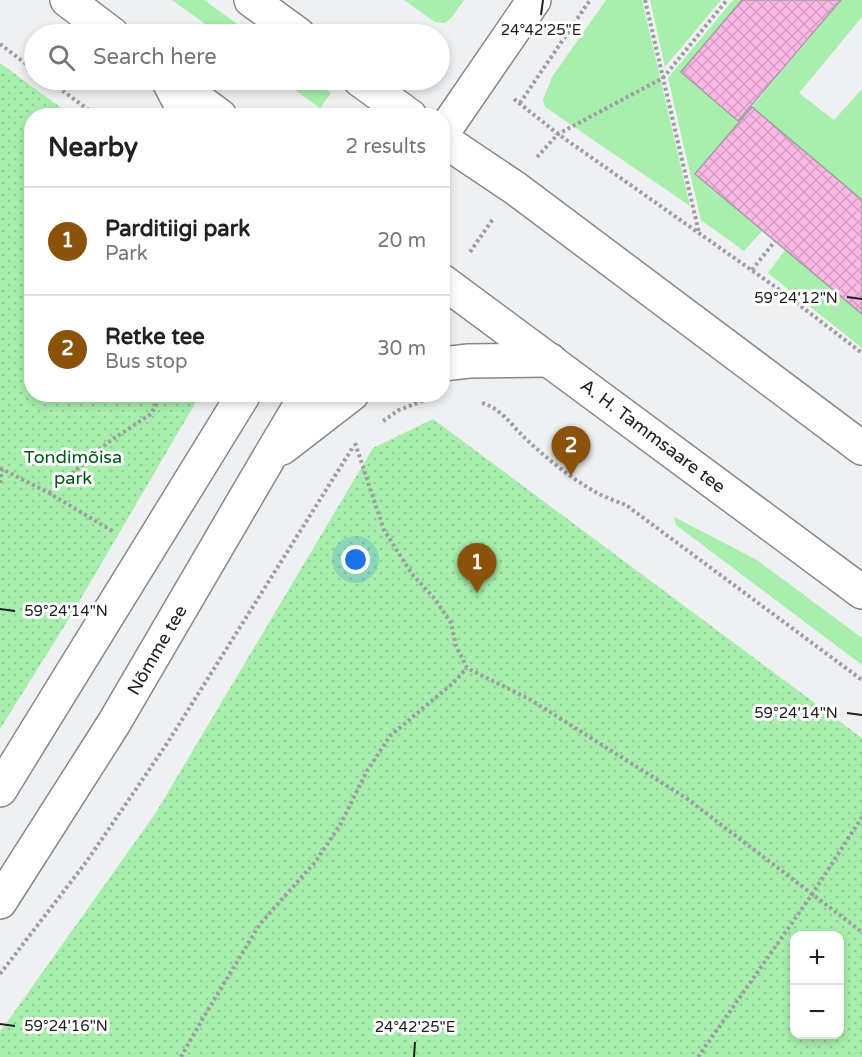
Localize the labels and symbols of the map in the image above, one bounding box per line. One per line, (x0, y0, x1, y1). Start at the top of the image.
text: 24°42'25"E (501, 21, 581, 39)
text: 59°24'12"N (754, 289, 838, 307)
street label: A. H. Tammsaare tee (576, 374, 730, 498)
pin: 2 (552, 426, 590, 476)
park label: Tondimõisa park (24, 446, 122, 489)
pin: 1 (458, 544, 496, 593)
your location (341, 545, 370, 574)
street label: Nõmme tee (122, 601, 192, 699)
text: 59°24'14"N (24, 602, 108, 620)
text: 59°24'14"N (754, 704, 838, 722)
text: 59°24'16"N (24, 1017, 108, 1035)
text: 24°42'25"E (375, 1018, 455, 1036)

